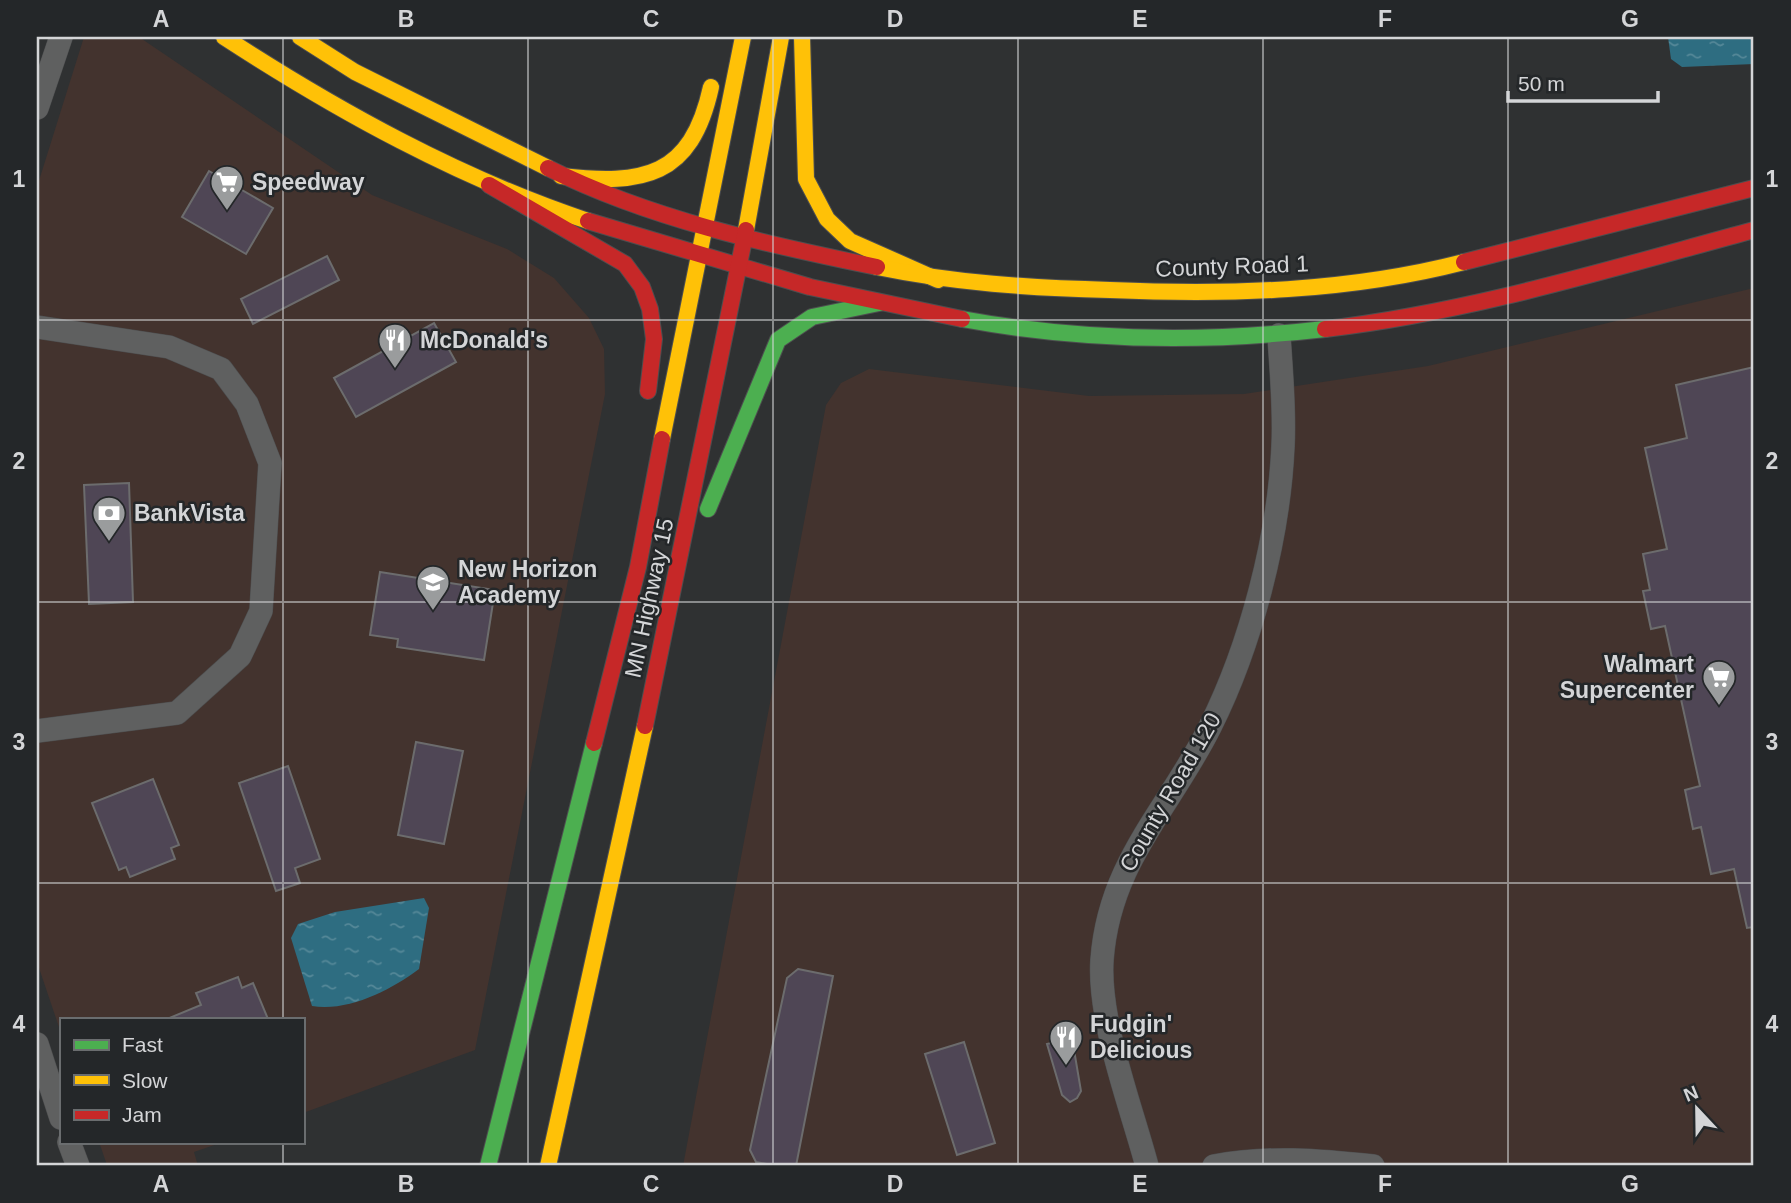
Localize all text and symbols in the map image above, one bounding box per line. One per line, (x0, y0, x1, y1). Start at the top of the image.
text: A (153, 6, 169, 32)
text: B (398, 6, 414, 32)
text: C (643, 6, 659, 32)
text: D (887, 6, 903, 32)
text: E (1132, 6, 1148, 32)
text: F (1378, 6, 1392, 32)
text: G (1621, 6, 1639, 32)
scale bar (1508, 60, 1658, 104)
text: 50 m (1518, 72, 1565, 95)
supermarket icon: Speedway (208, 163, 246, 212)
text: 1 (13, 166, 26, 192)
text: 1 (1766, 166, 1779, 192)
place label: Speedway (252, 169, 365, 195)
street label: County Road 1 (1155, 250, 1309, 282)
restaurant icon: McDonald's (376, 321, 414, 370)
place label: McDonald's (420, 327, 548, 353)
text: 2 (13, 448, 25, 474)
text: 2 (1766, 448, 1778, 474)
bank icon: BankVista (90, 494, 128, 543)
place label: BankVista (134, 500, 245, 526)
street label: MN Highway 15 (619, 516, 679, 680)
place label: New Horizon Academy (458, 556, 597, 608)
school or university icon: New Horizon Academy (414, 563, 452, 612)
place label: Walmart Supercenter (1560, 651, 1694, 703)
supermarket icon: Walmart Supercenter (1700, 658, 1738, 707)
street label: County Road 120 (1114, 708, 1226, 876)
text: 3 (13, 729, 25, 755)
text: 3 (1766, 729, 1778, 755)
text: 4 (13, 1011, 26, 1037)
place label: Fudgin' Delicious (1090, 1011, 1192, 1063)
text: 4 (1766, 1011, 1779, 1037)
legend (60, 1018, 304, 1144)
restaurant icon: Fudgin' Delicious (1047, 1018, 1085, 1067)
text: Fast (122, 1033, 163, 1056)
text: Slow (122, 1069, 168, 1092)
north arrow (1662, 1074, 1732, 1144)
text: N (1681, 1081, 1701, 1106)
text: Jam (122, 1103, 162, 1126)
text: A (153, 1171, 169, 1197)
text: B (398, 1171, 414, 1197)
text: C (643, 1171, 659, 1197)
text: D (887, 1171, 903, 1197)
text: E (1132, 1171, 1148, 1197)
text: F (1378, 1171, 1392, 1197)
text: G (1621, 1171, 1639, 1197)

